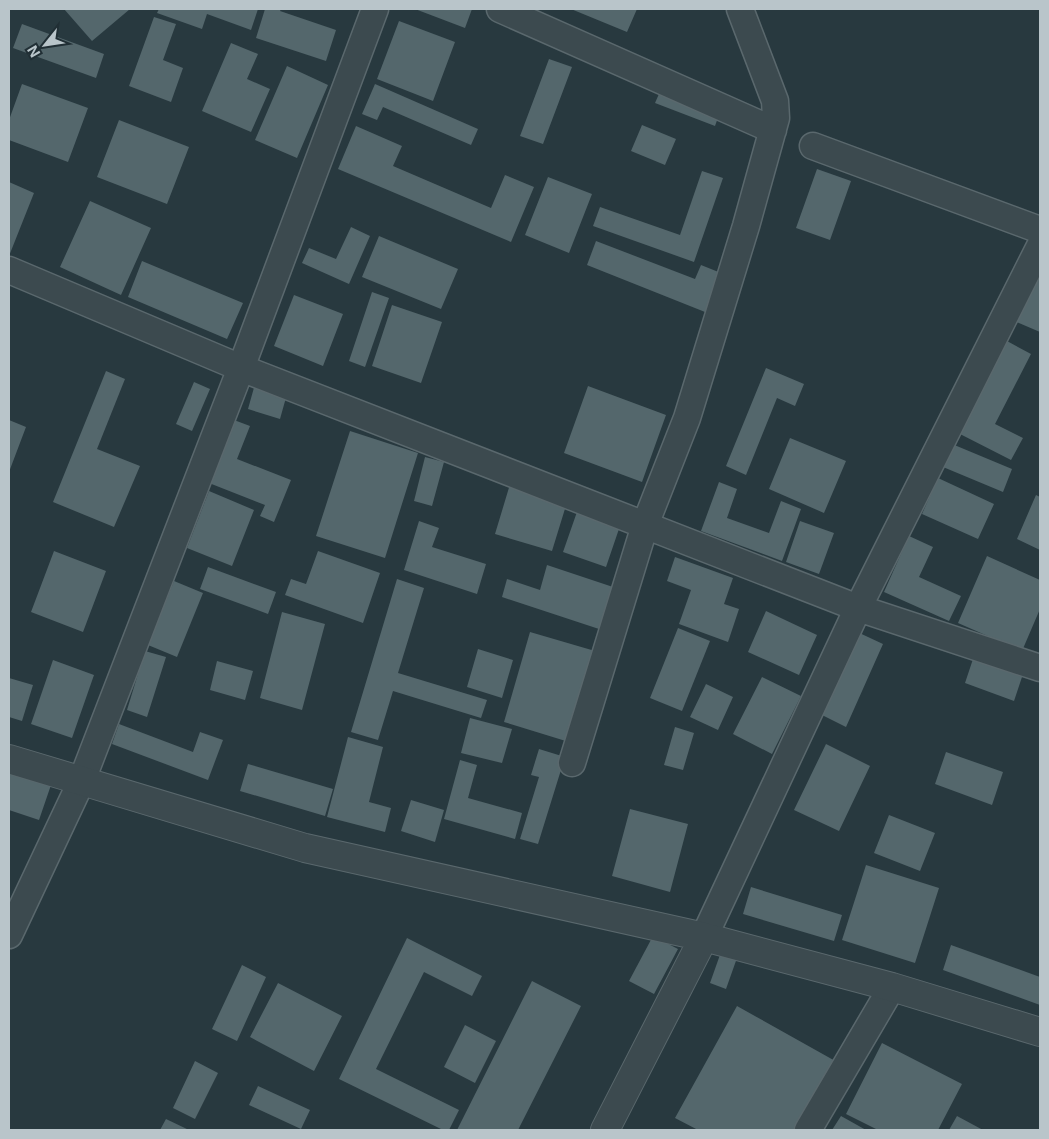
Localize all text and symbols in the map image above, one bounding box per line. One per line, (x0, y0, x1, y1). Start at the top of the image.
north arrow (20, 20, 70, 70)
text: N (23, 43, 43, 61)

